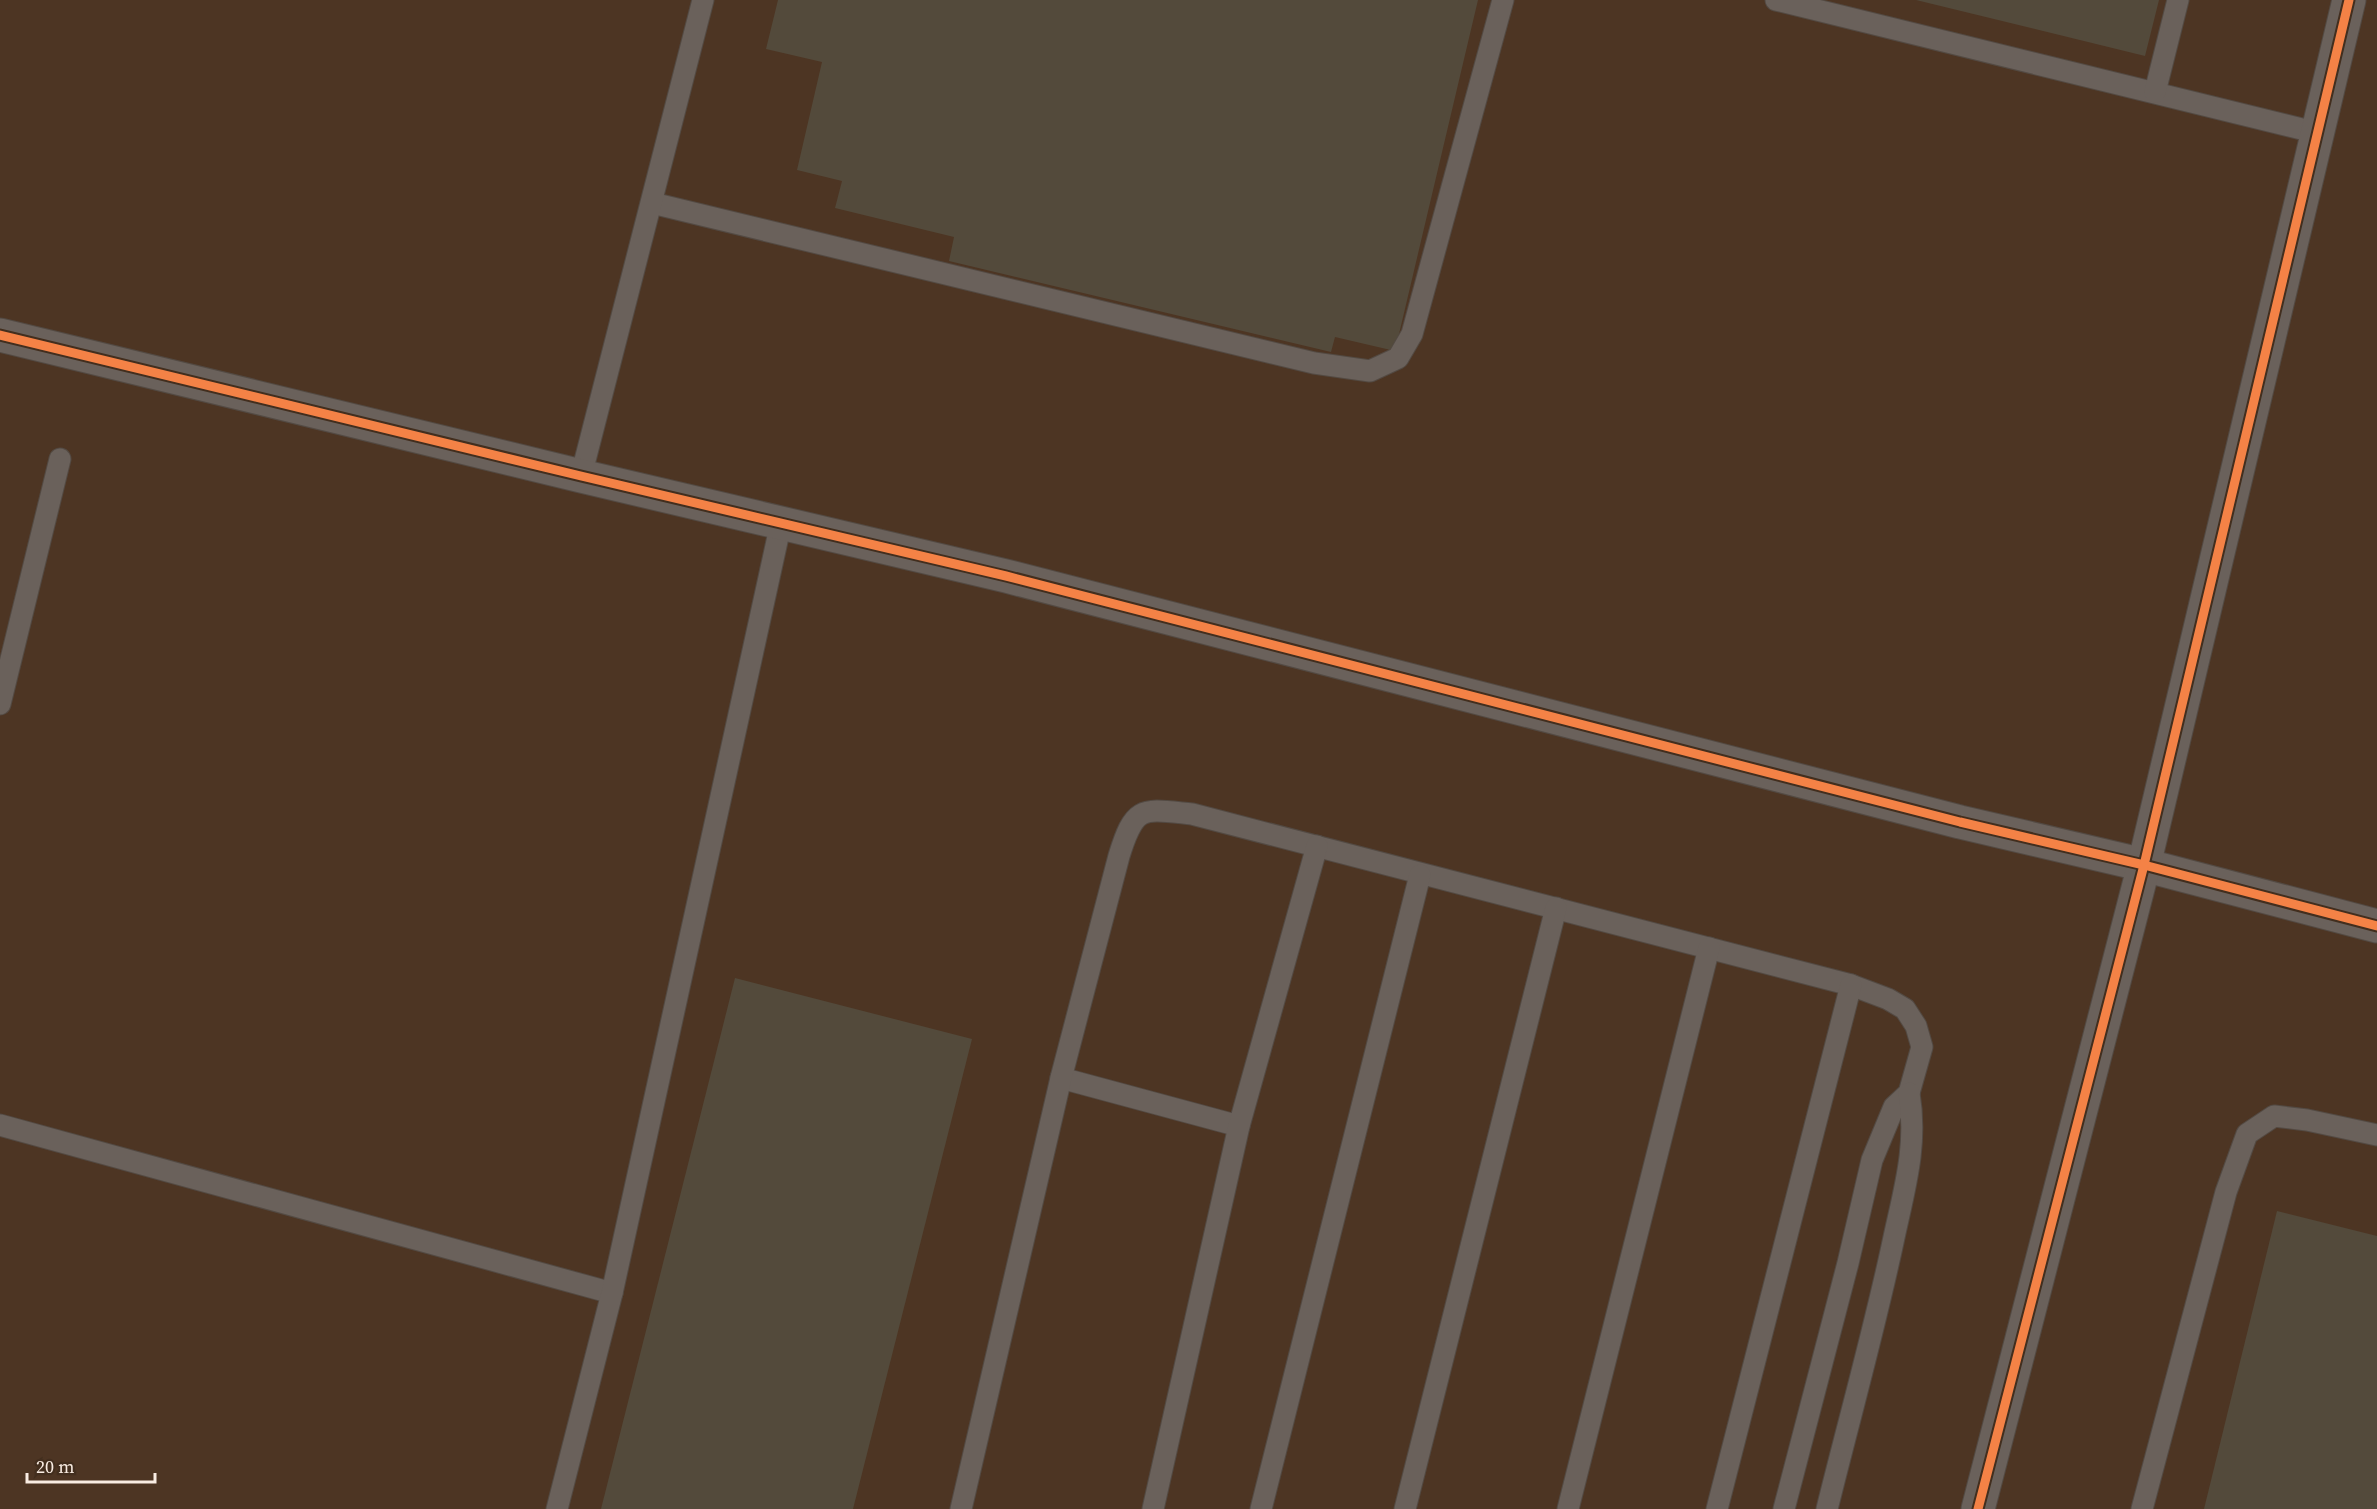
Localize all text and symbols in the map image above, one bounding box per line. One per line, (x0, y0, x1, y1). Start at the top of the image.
scale bar (27, 1446, 154, 1484)
text: 20 m (36, 1454, 74, 1479)

